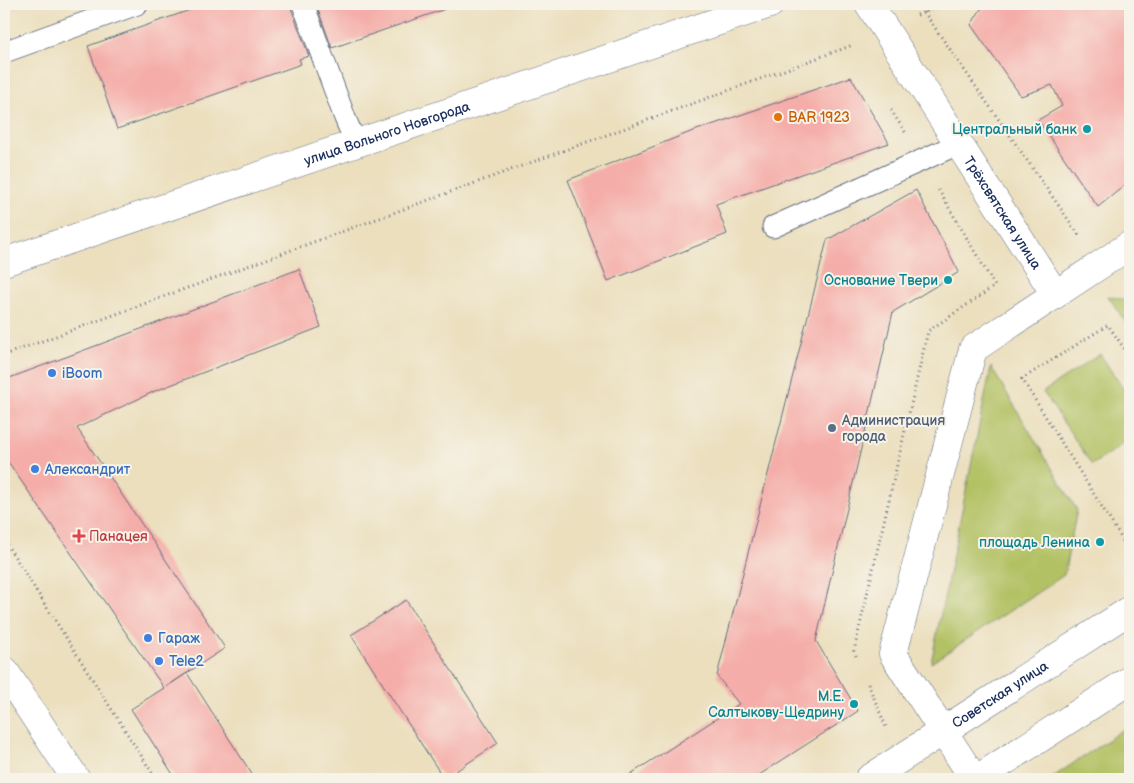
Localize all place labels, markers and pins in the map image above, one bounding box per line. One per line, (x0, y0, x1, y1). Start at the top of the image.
place label: BAR 1923 (788, 109, 850, 126)
marker: BAR 1923 (772, 111, 784, 123)
place label: Центральный банк (952, 121, 1078, 138)
marker: Центральный банк (1081, 123, 1093, 135)
place label: Основание Твери (824, 272, 938, 289)
marker: Основание Твери (942, 274, 954, 286)
place label: iBoom (62, 365, 102, 382)
marker: iBoom (46, 367, 58, 379)
place label: Администрация города (841, 412, 945, 445)
marker: Администрация города (826, 422, 838, 434)
place label: Александрит (44, 461, 131, 478)
marker: Александрит (29, 463, 41, 475)
place label: Панацея (89, 528, 148, 545)
marker: Панацея (73, 530, 85, 542)
place label: площадь Ленина (979, 534, 1091, 551)
marker: площадь Ленина (1094, 536, 1106, 548)
place label: Гараж (158, 630, 200, 647)
marker: Гараж (142, 632, 154, 644)
place label: Tele2 (169, 653, 205, 670)
marker: Tele2 (153, 655, 165, 667)
place label: М.Е. Салтыкову-Щедрину (708, 688, 845, 721)
marker: М.Е. Салтыкову-Щедрину (848, 698, 860, 710)

